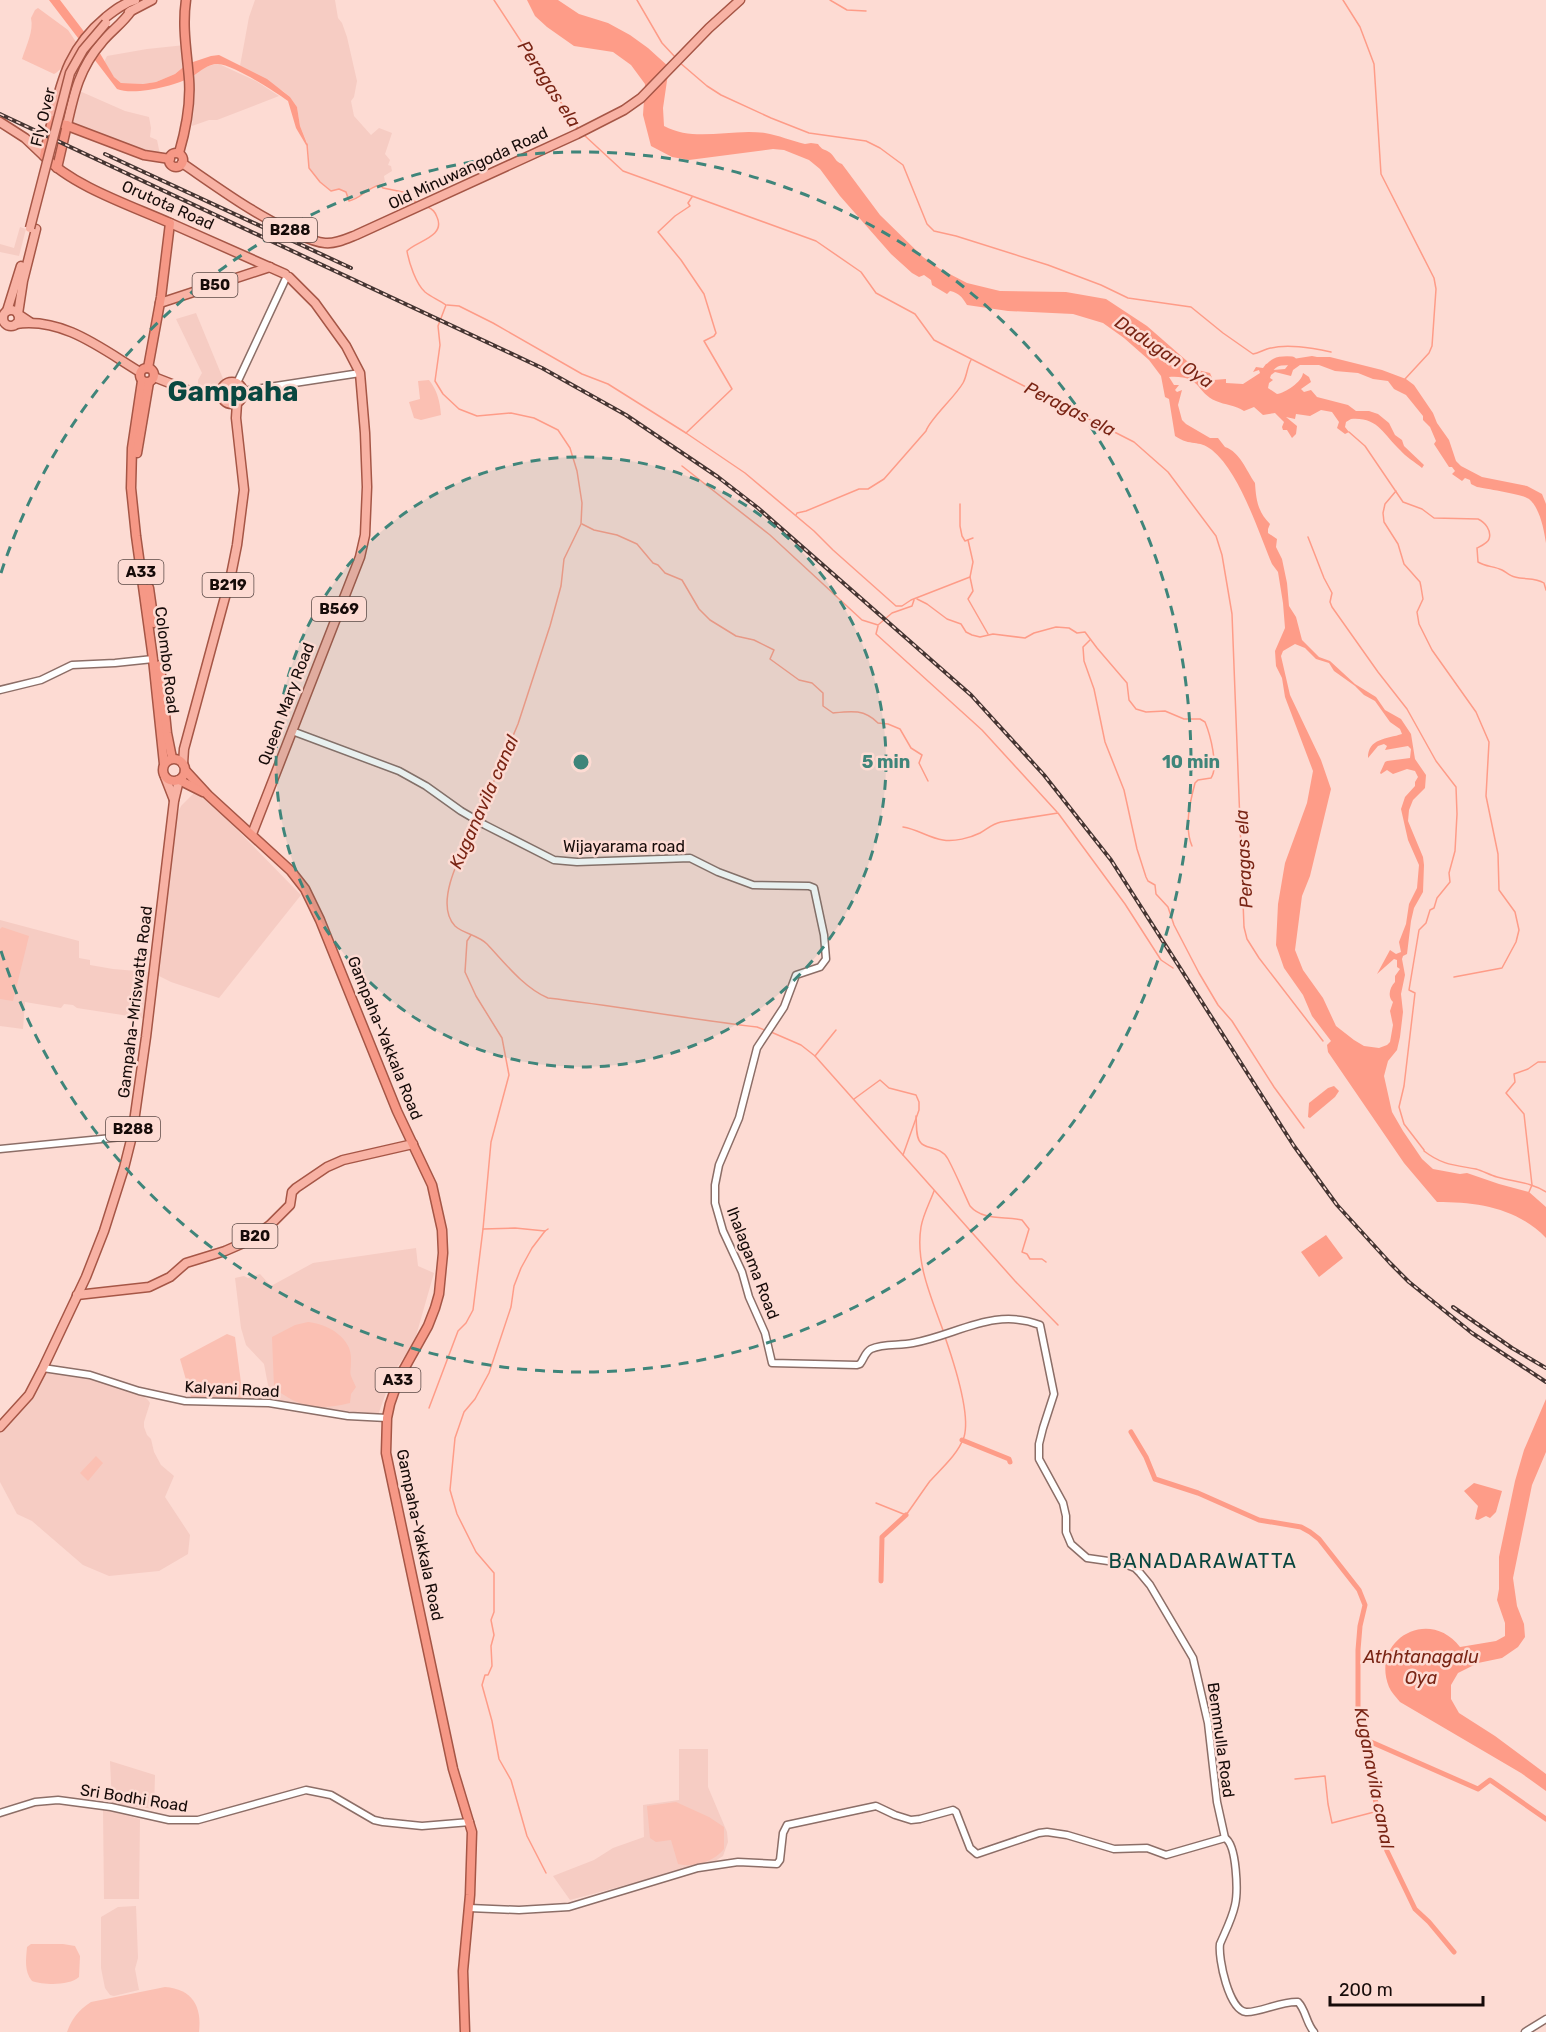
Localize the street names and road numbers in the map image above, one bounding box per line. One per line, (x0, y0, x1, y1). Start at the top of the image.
street label: Fly Over (27, 86, 59, 148)
street label: Old Minuwangoda Road (385, 123, 551, 213)
street label: Orutota Road (119, 176, 217, 234)
road number: B288 (263, 218, 317, 242)
road number: B50 (192, 273, 238, 297)
road number: A33 (118, 560, 164, 584)
road number: B219 (202, 573, 254, 597)
road number: B569 (312, 597, 366, 621)
street label: Colombo Road (151, 605, 183, 715)
street label: Queen Mary Road (254, 640, 318, 768)
street label: Wijayarama road (563, 837, 685, 856)
street label: Gampaha-Mriswatta Road (114, 905, 156, 1099)
street label: Gampaha-Yakkala Road (343, 953, 427, 1123)
road number: B288 (106, 1117, 160, 1141)
street label: Ihalagama Road (723, 1204, 783, 1322)
road number: B20 (232, 1224, 278, 1248)
road number: A33 (376, 1368, 420, 1392)
street label: Kalyani Road (184, 1377, 280, 1401)
street label: Gampaha-Yakkala Road (393, 1447, 447, 1623)
street label: Bemmulla Road (1204, 1681, 1238, 1799)
street label: Sri Bodhi Road (79, 1780, 189, 1816)

